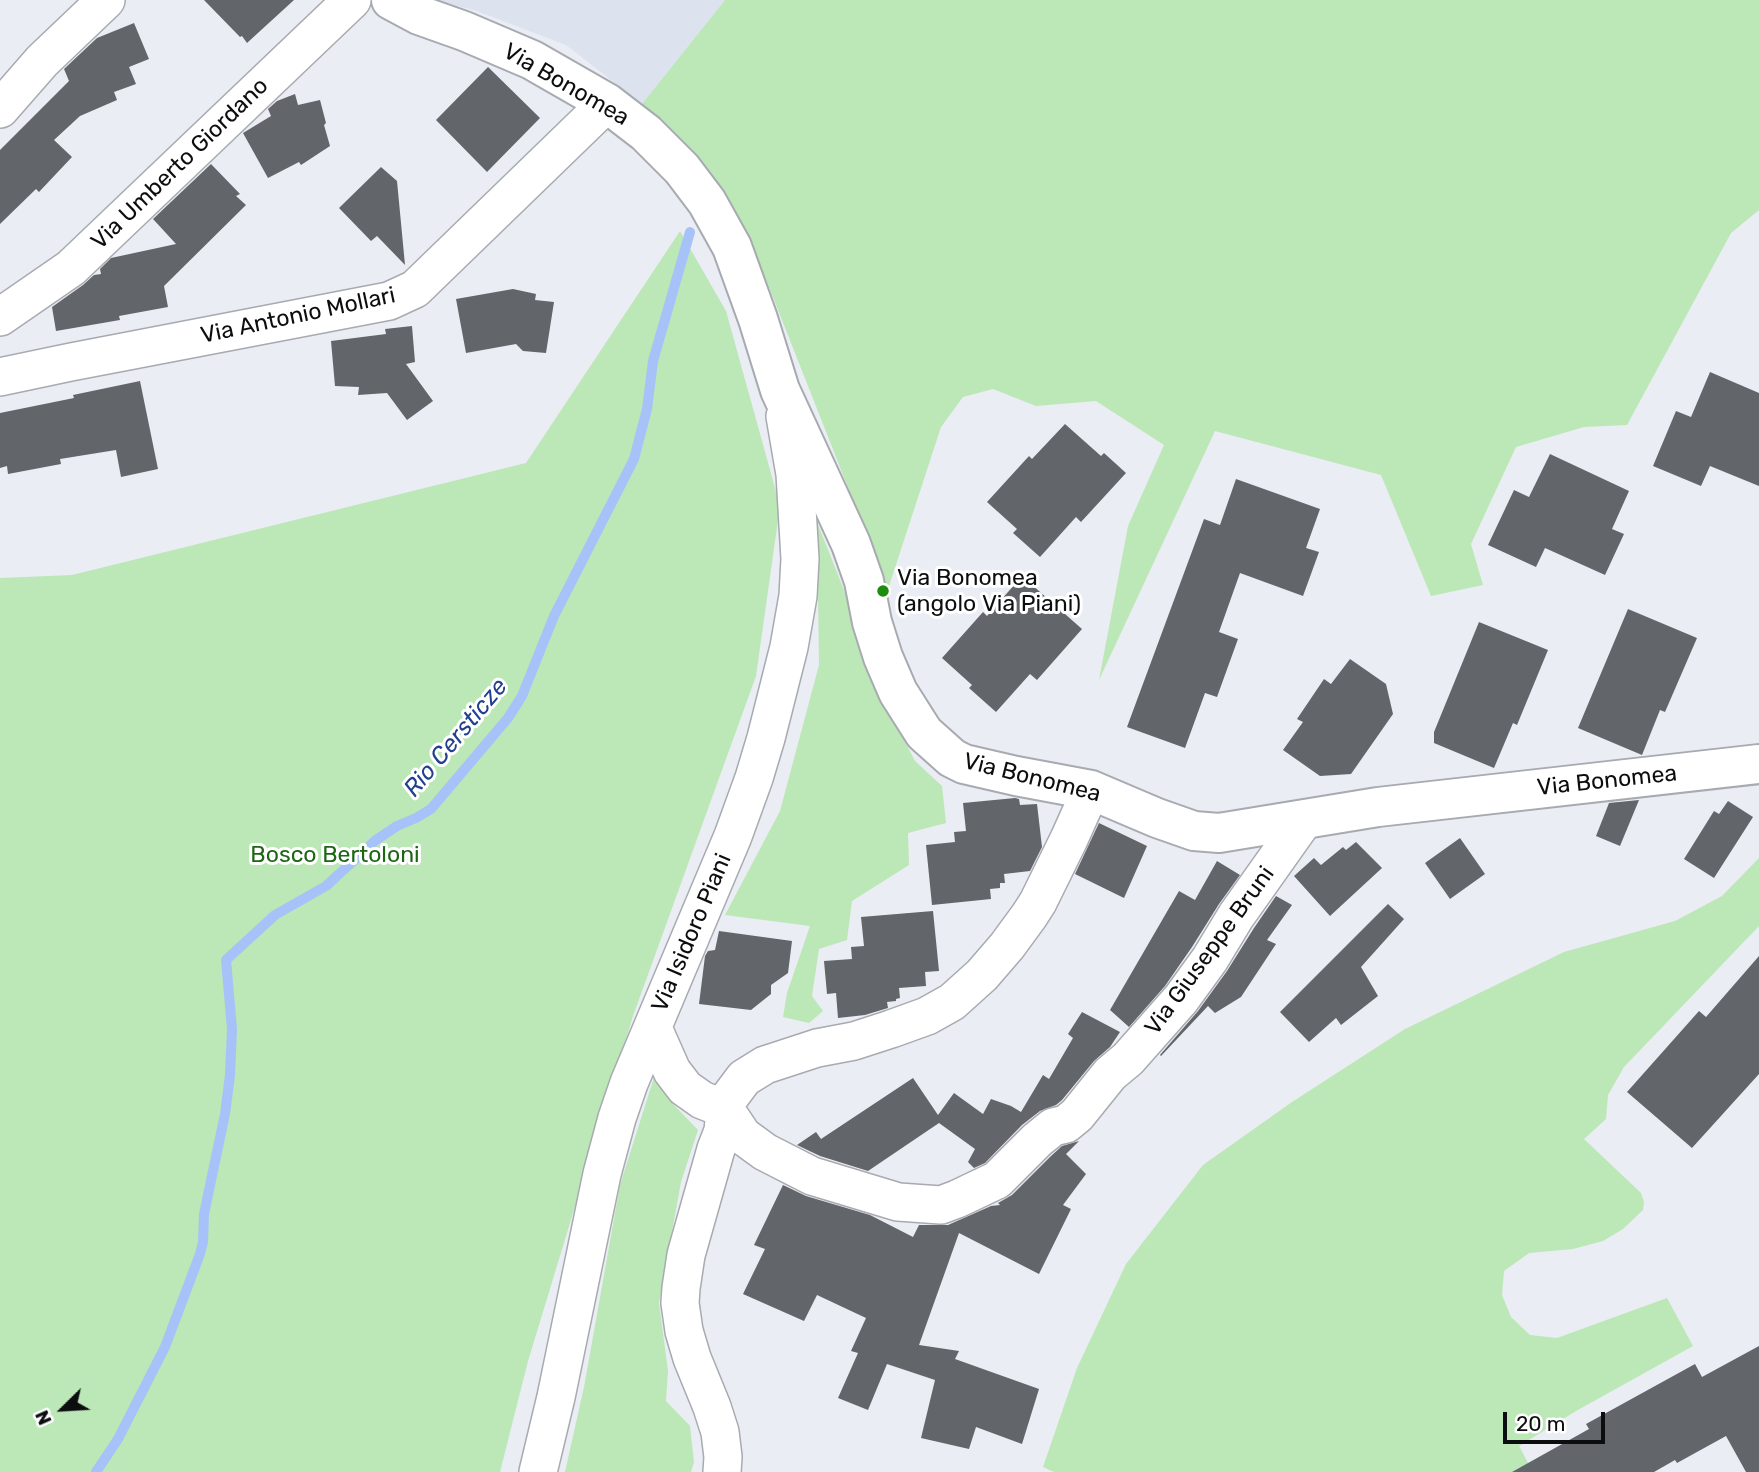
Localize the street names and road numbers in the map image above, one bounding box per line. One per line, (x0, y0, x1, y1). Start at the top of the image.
street label: Via Bonomea (498, 38, 634, 132)
street label: Via Umberto Giordano (86, 72, 274, 256)
street label: Via Antonio Mollari (198, 282, 398, 350)
street label: Via Bonomea (960, 748, 1104, 808)
street label: Via Bonomea (1536, 760, 1678, 802)
street label: Via Isidoro Piani (646, 850, 738, 1016)
street label: Via Giuseppe Bruni (1139, 861, 1281, 1041)

